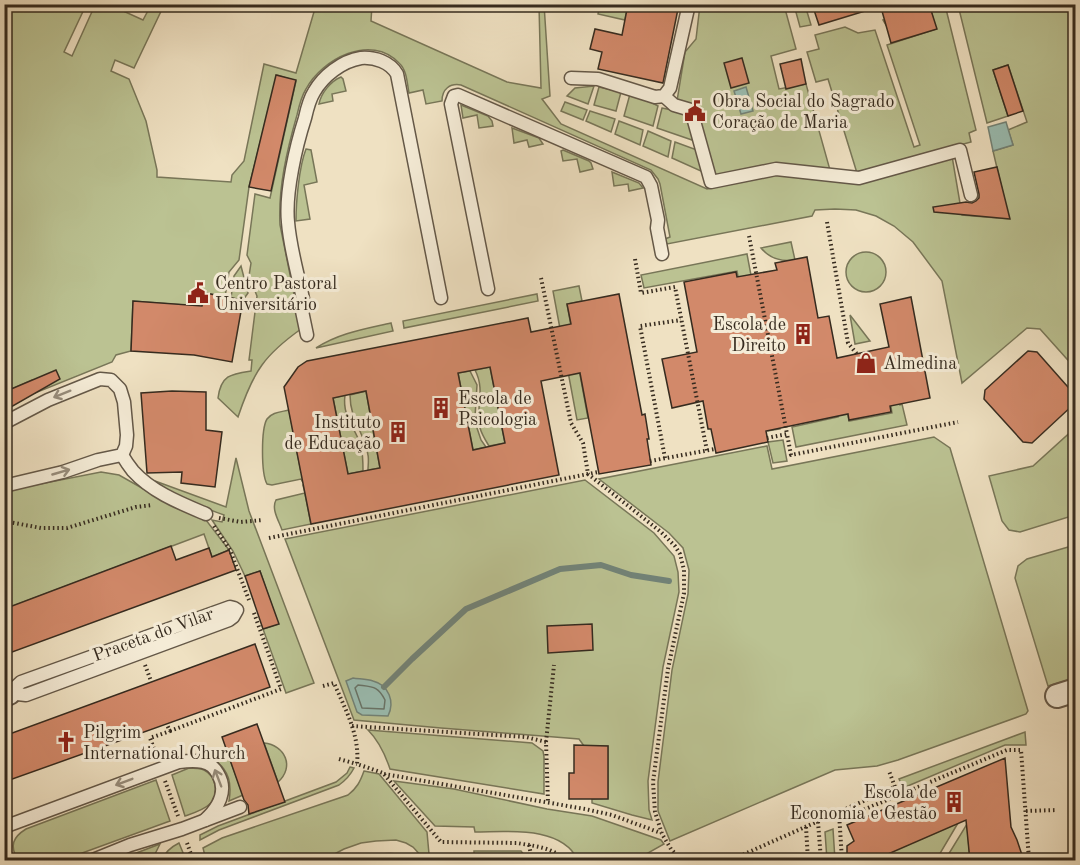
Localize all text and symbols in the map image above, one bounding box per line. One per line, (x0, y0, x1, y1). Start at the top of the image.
place label: Obra Social do Sagrado Coração de Maria (712, 93, 895, 132)
public building icon: Obra Social do Sagrado Coração de Maria (683, 99, 707, 123)
place label: Centro Pastoral Universitário (215, 275, 337, 314)
public building icon: Centro Pastoral Universitário (186, 281, 210, 305)
place label: Escola de Direito (713, 316, 786, 355)
building icon: Escola de Direito (791, 322, 815, 346)
shop icon: Almedina (854, 351, 878, 375)
place label: Almedina (883, 355, 957, 373)
one-way arrow (54, 389, 72, 400)
place label: Escola de Psicologia (458, 390, 537, 429)
building icon: Escola de Psicologia (429, 396, 453, 420)
place label: Instituto de Educação (284, 414, 381, 453)
building icon: Instituto de Educação (386, 420, 410, 444)
one-way arrow (51, 466, 70, 477)
street label: Praceta do Vilar (90, 604, 217, 665)
place label: Pilgrim International Church (83, 724, 246, 763)
church icon: Pilgrim International Church (54, 730, 78, 754)
one-way arrow (212, 770, 223, 788)
one-way arrow (115, 778, 134, 789)
place label: Escola de Economia e Gestão (790, 784, 937, 823)
building icon: Escola de Economia e Gestão (942, 790, 966, 814)

